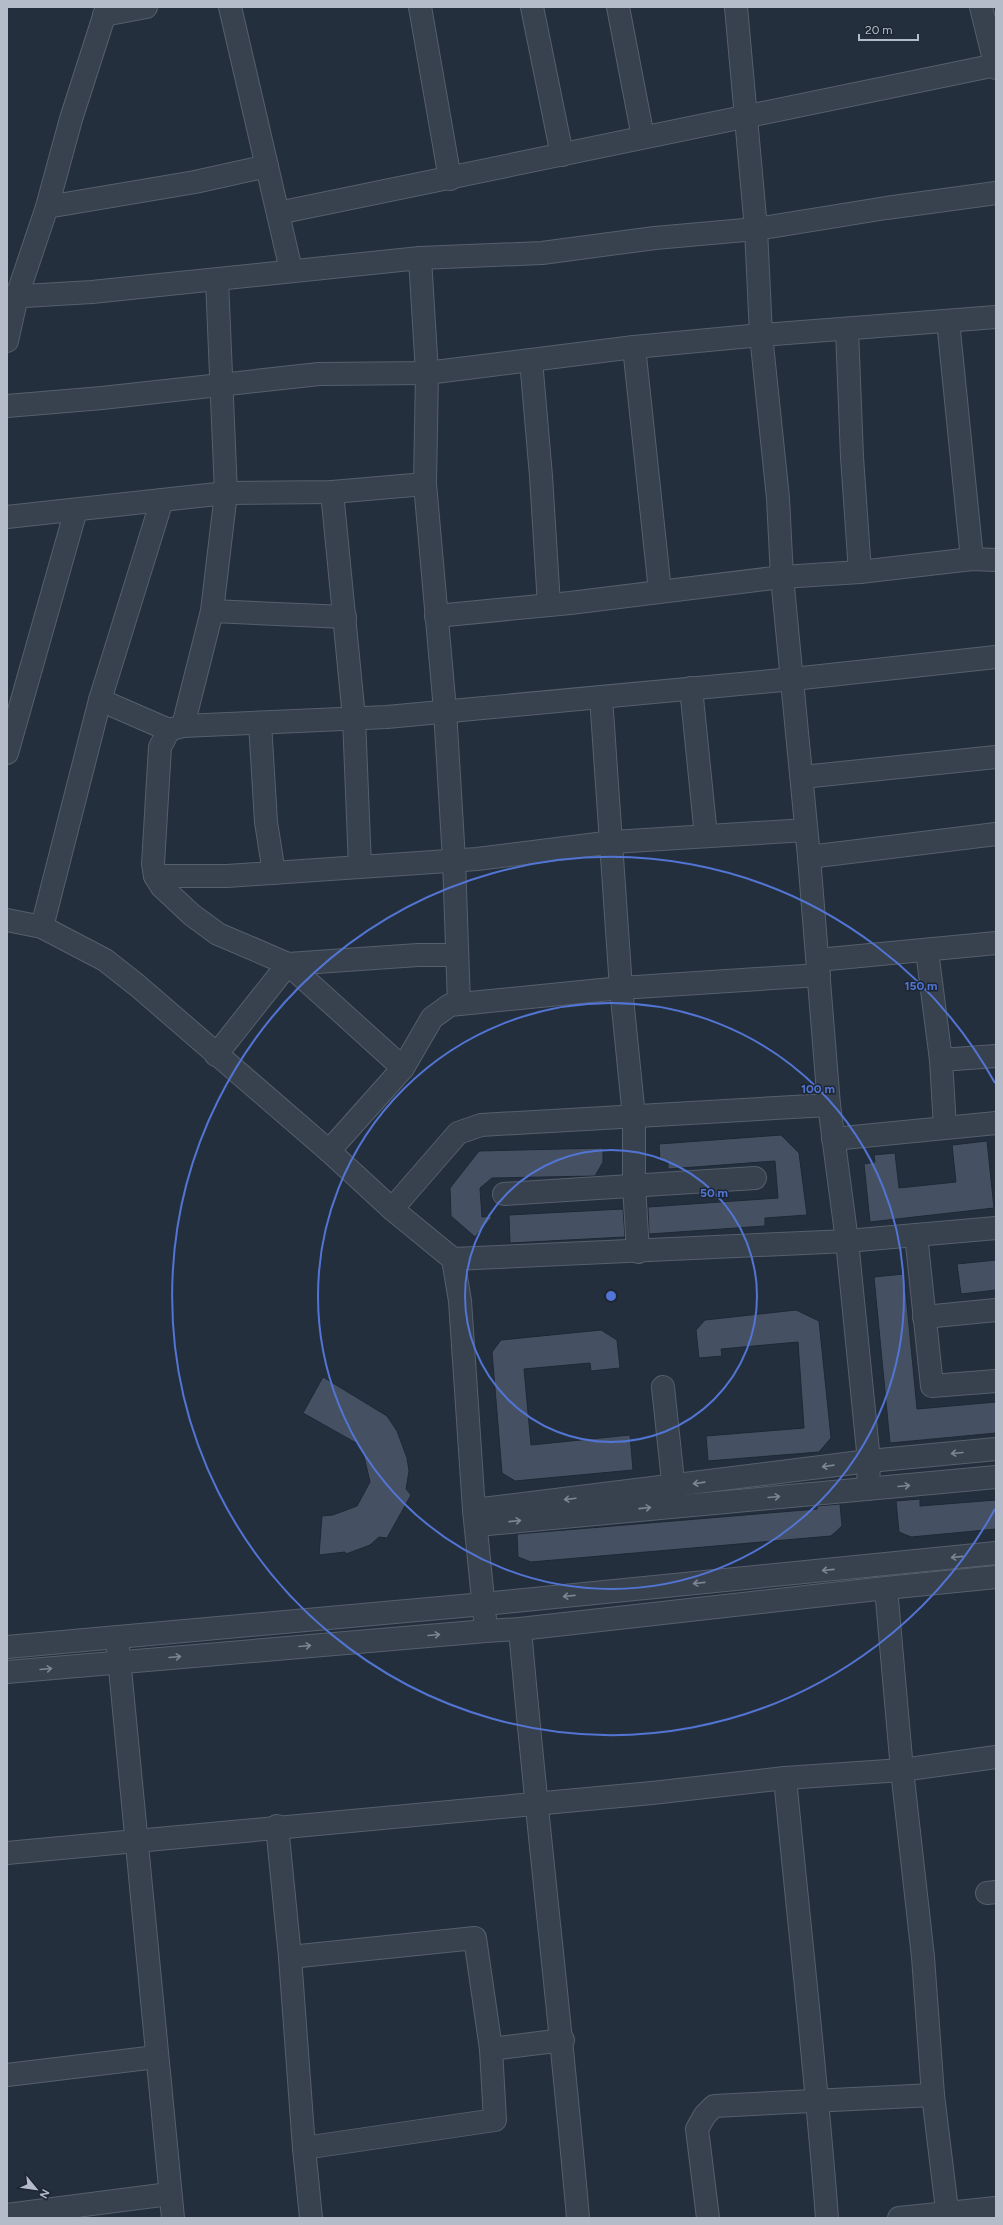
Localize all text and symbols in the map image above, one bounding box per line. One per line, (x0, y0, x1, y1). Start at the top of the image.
scale bar (859, 16, 918, 42)
text: 20 m (865, 23, 893, 37)
text: 150 m (904, 979, 938, 993)
text: 100 m (801, 1082, 835, 1096)
text: 50 m (700, 1186, 728, 1200)
centre of rings (604, 1289, 618, 1303)
one-way arrow (951, 1449, 964, 1456)
one-way arrow (822, 1462, 835, 1470)
one-way arrow (693, 1479, 706, 1487)
one-way arrow (897, 1482, 910, 1489)
one-way arrow (767, 1493, 780, 1500)
one-way arrow (564, 1495, 577, 1503)
one-way arrow (638, 1505, 651, 1512)
one-way arrow (508, 1518, 521, 1525)
one-way arrow (951, 1553, 964, 1560)
one-way arrow (822, 1567, 835, 1574)
one-way arrow (692, 1579, 705, 1587)
one-way arrow (563, 1592, 576, 1599)
one-way arrow (427, 1631, 440, 1639)
one-way arrow (298, 1642, 311, 1650)
one-way arrow (168, 1654, 181, 1661)
one-way arrow (39, 1665, 52, 1672)
north arrow (16, 2169, 56, 2209)
text: N (37, 2187, 52, 2200)

